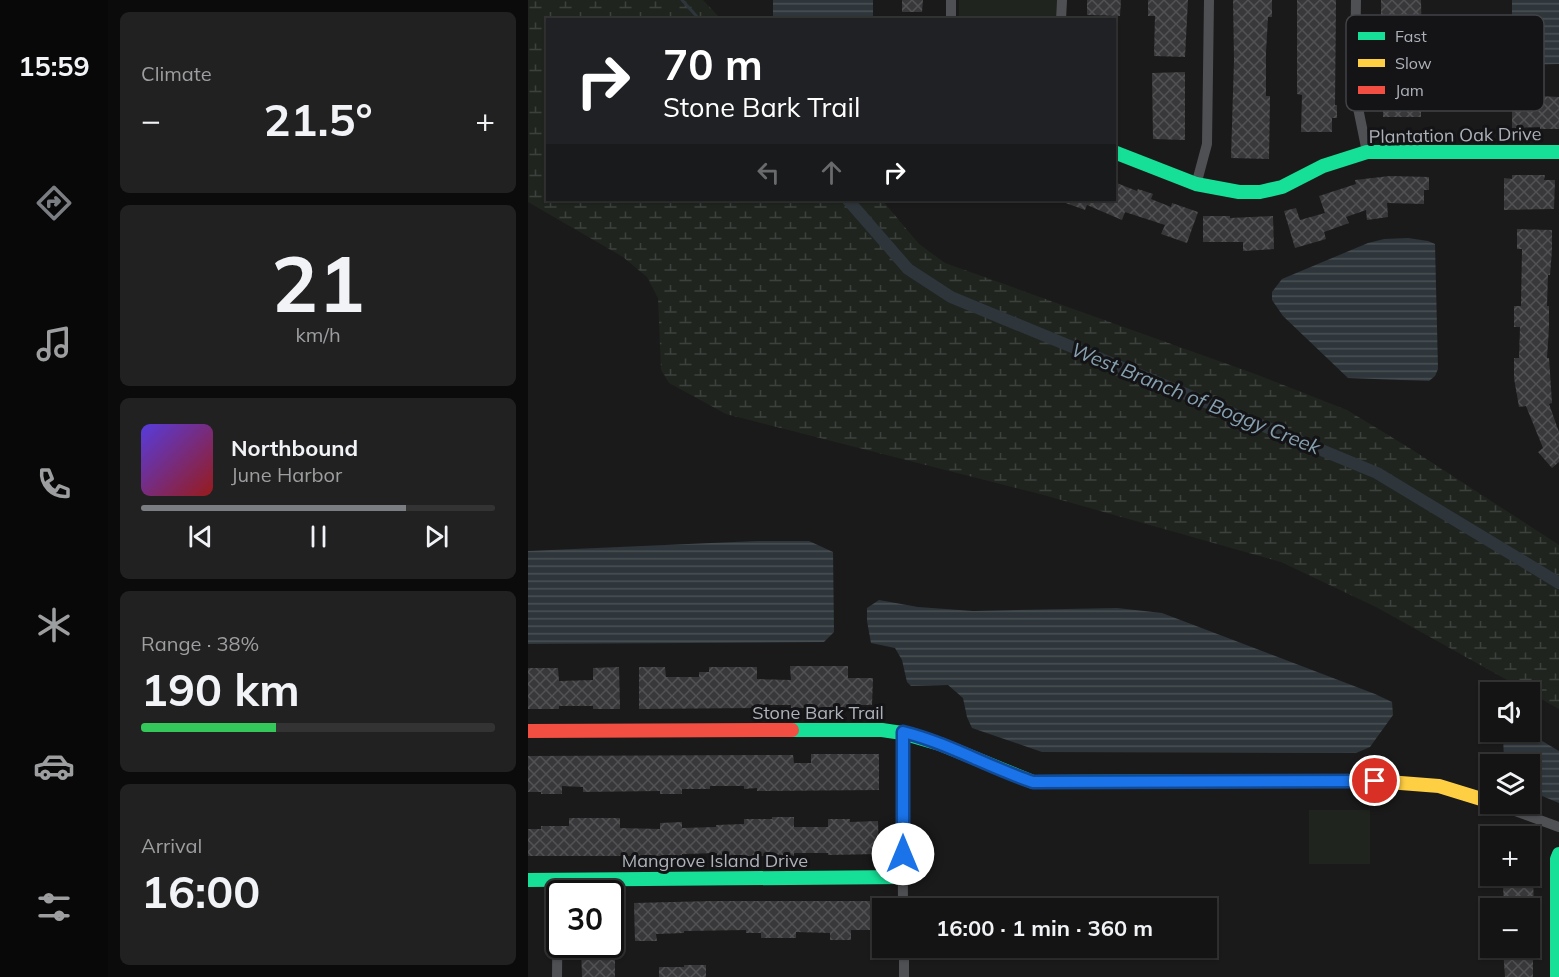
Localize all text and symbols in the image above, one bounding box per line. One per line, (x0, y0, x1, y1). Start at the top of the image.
legend (1346, 15, 1544, 111)
text: Fast (1395, 26, 1427, 46)
text: 70 m (663, 38, 763, 91)
icon: right (564, 42, 642, 120)
text: 15:59 (18, 49, 90, 83)
text: Slow (1395, 53, 1432, 73)
text: Climate (141, 61, 212, 86)
text: Jam (1395, 80, 1424, 100)
text: Stone Bark Trail (663, 90, 860, 124)
text: 21.5° (263, 91, 373, 147)
text: − (141, 99, 161, 140)
text: + (475, 99, 495, 140)
street label: Plantation Oak Drive (1368, 122, 1542, 148)
icon: left (752, 156, 785, 189)
icon: ahead (815, 156, 848, 189)
icon: right (878, 156, 911, 189)
icon: directions (33, 182, 75, 224)
text: 21 (271, 234, 365, 332)
text: km/h (295, 322, 341, 347)
icon: music (33, 323, 75, 365)
water label: West Branch of Boggy Creek (1068, 336, 1325, 460)
text: Northbound (231, 434, 358, 462)
text: June Harbor (231, 462, 342, 487)
icon: phone (33, 463, 75, 505)
icon: previous (184, 520, 217, 553)
icon: pause (302, 520, 335, 553)
icon: next (420, 520, 453, 553)
icon: climate (33, 604, 75, 646)
text: Range · 38% (141, 631, 259, 656)
text: 190 km (141, 661, 300, 717)
map controls (1480, 682, 1540, 958)
button: sound (1480, 682, 1540, 742)
street label: Stone Bark Trail (752, 701, 884, 724)
icon: car (33, 745, 75, 787)
button: layers (1480, 754, 1540, 814)
pin (1349, 755, 1400, 806)
icon: arrive (1358, 764, 1391, 797)
position arrow (871, 822, 935, 886)
button: + (1480, 826, 1540, 886)
text: Arrival (141, 833, 202, 858)
street label: Mangrove Island Drive (622, 849, 808, 872)
text: 16:00 (141, 863, 260, 919)
speed limit sign: 30 (546, 880, 624, 958)
icon: filters (33, 886, 75, 928)
button: − (1480, 898, 1540, 958)
text: 16:00 · 1 min · 360 m (936, 914, 1153, 942)

